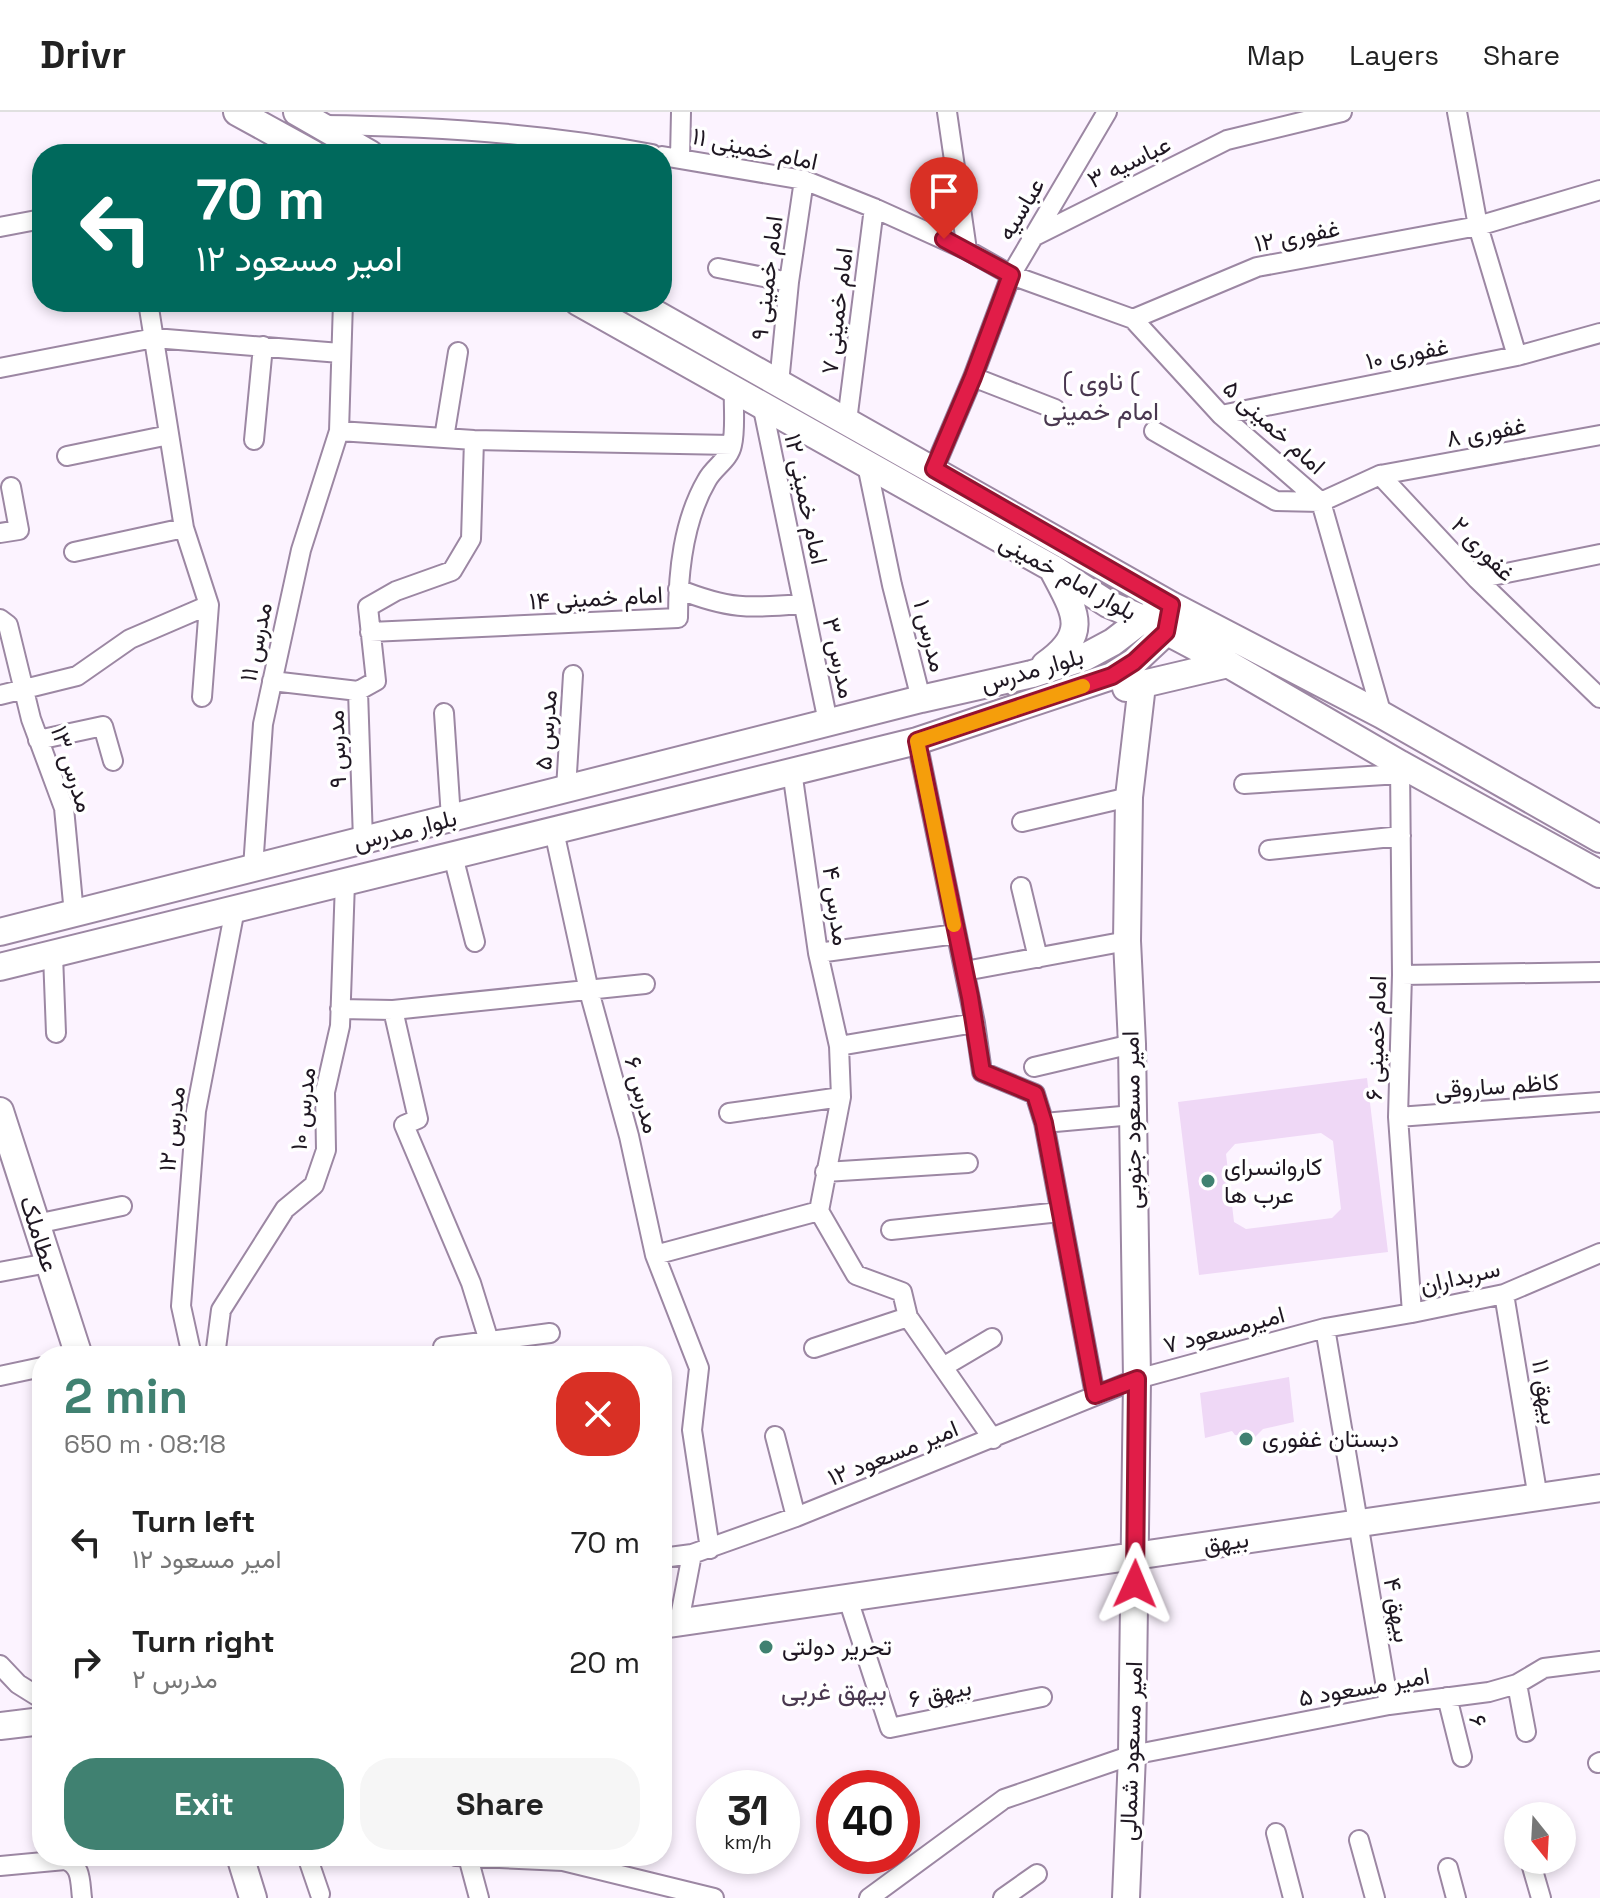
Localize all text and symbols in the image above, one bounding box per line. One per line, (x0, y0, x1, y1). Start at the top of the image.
text: Drivr (40, 31, 126, 79)
text: Map (1247, 37, 1305, 73)
text: Layers (1349, 37, 1439, 73)
text: Share (1483, 37, 1560, 73)
street label: امام خمینی ۱۱ (689, 120, 821, 178)
street label: عباسیه ۳ (1082, 128, 1176, 195)
pin (910, 157, 978, 239)
text: 70 m (196, 164, 325, 235)
icon: arrive (922, 169, 966, 213)
street label: عباسیه (990, 172, 1051, 246)
icon: left (64, 176, 168, 280)
street label: غفوری ۱۲ (1252, 212, 1342, 259)
street label: امام خمینی ۹ (743, 214, 791, 342)
text: امیر مسعود ۱۲ (196, 236, 403, 282)
street label: امام خمینی ۷ (813, 246, 861, 376)
street label: غفوری ۱۰ (1363, 330, 1451, 377)
district label: ( ناوی ( امام خمینی (1043, 364, 1159, 428)
street label: امام خمینی ۵ (1216, 372, 1332, 482)
street label: غفوری ۸ (1444, 409, 1528, 454)
street label: امام خمینی ۱۲ (777, 431, 835, 567)
street label: غفوری ۲ (1445, 509, 1522, 588)
street label: بلوار امام خمینی (993, 526, 1143, 628)
street label: امام خمینی ۱۴ (528, 579, 664, 617)
street label: مدرس ۱ (907, 597, 954, 675)
street label: مدرس ۱۱ (232, 599, 279, 684)
street label: مدرس ۳ (816, 614, 863, 701)
street label: بلوار مدرس (977, 640, 1087, 699)
street label: مدرس ۵ (527, 689, 564, 771)
street label: مدرس ۹ (320, 709, 353, 789)
street label: مدرس ۱۳ (44, 722, 101, 816)
street label: بلوار مدرس (350, 802, 460, 857)
street label: مدرس ۴ (816, 864, 857, 948)
street label: امام خمینی ۶ (1358, 975, 1394, 1101)
street label: امیر مسعود جنوبی (1114, 1031, 1149, 1209)
street label: مدرس ۶ (617, 1053, 668, 1137)
street label: مدرس ۱۰ (283, 1066, 322, 1152)
street label: کاظم ساروقی (1434, 1066, 1560, 1106)
street label: مدرس ۱۲ (151, 1084, 192, 1173)
place label: کاروانسرای عرب ها (1224, 1151, 1322, 1210)
marker: کاروانسرای عرب ها (1199, 1172, 1217, 1190)
street label: عطاملک (13, 1192, 66, 1276)
street label: سربداران (1417, 1252, 1503, 1301)
street label: امیرمسعود ۷ (1160, 1298, 1288, 1361)
street label: بیهق ۱۱ (1525, 1357, 1566, 1427)
text: 2 min (64, 1366, 188, 1427)
button: close (556, 1372, 640, 1456)
street label: امیر مسعود ۱۲ (823, 1412, 963, 1493)
place label: دبستان غفوری (1262, 1423, 1399, 1454)
text: 650 m · 08:18 (64, 1427, 226, 1461)
marker: دبستان غفوری (1237, 1430, 1255, 1448)
text: Turn left (132, 1502, 255, 1541)
icon: left (64, 1520, 108, 1564)
text: 70 m (571, 1523, 640, 1562)
street label: بیهق (1201, 1523, 1251, 1560)
text: امیر مسعود ۱۲ (132, 1542, 281, 1576)
position arrow (1093, 1542, 1177, 1626)
street label: بیهق ۴ (1377, 1575, 1418, 1645)
text: Turn right (132, 1622, 275, 1661)
place label: تحریر دولتی (782, 1631, 892, 1662)
marker: تحریر دولتی (757, 1638, 775, 1656)
icon: right (64, 1640, 108, 1684)
text: 20 m (569, 1643, 640, 1682)
street label: امیر مسعود ۵ (1296, 1660, 1432, 1713)
street label: امیر مسعود شمالی (1112, 1661, 1149, 1841)
text: مدرس ۲ (132, 1662, 218, 1696)
street label: بیهق ۶ (906, 1671, 974, 1714)
district label: بیهق غربی (781, 1674, 887, 1708)
street label: ۶ (1462, 1711, 1495, 1730)
button: Exit (64, 1758, 344, 1850)
button: Share (360, 1758, 640, 1850)
speed limit sign: 40 (816, 1770, 920, 1874)
text: 31 (727, 1786, 769, 1837)
north arrow (1504, 1802, 1576, 1874)
map controls (1504, 1802, 1576, 1874)
text: km/h (724, 1829, 772, 1855)

